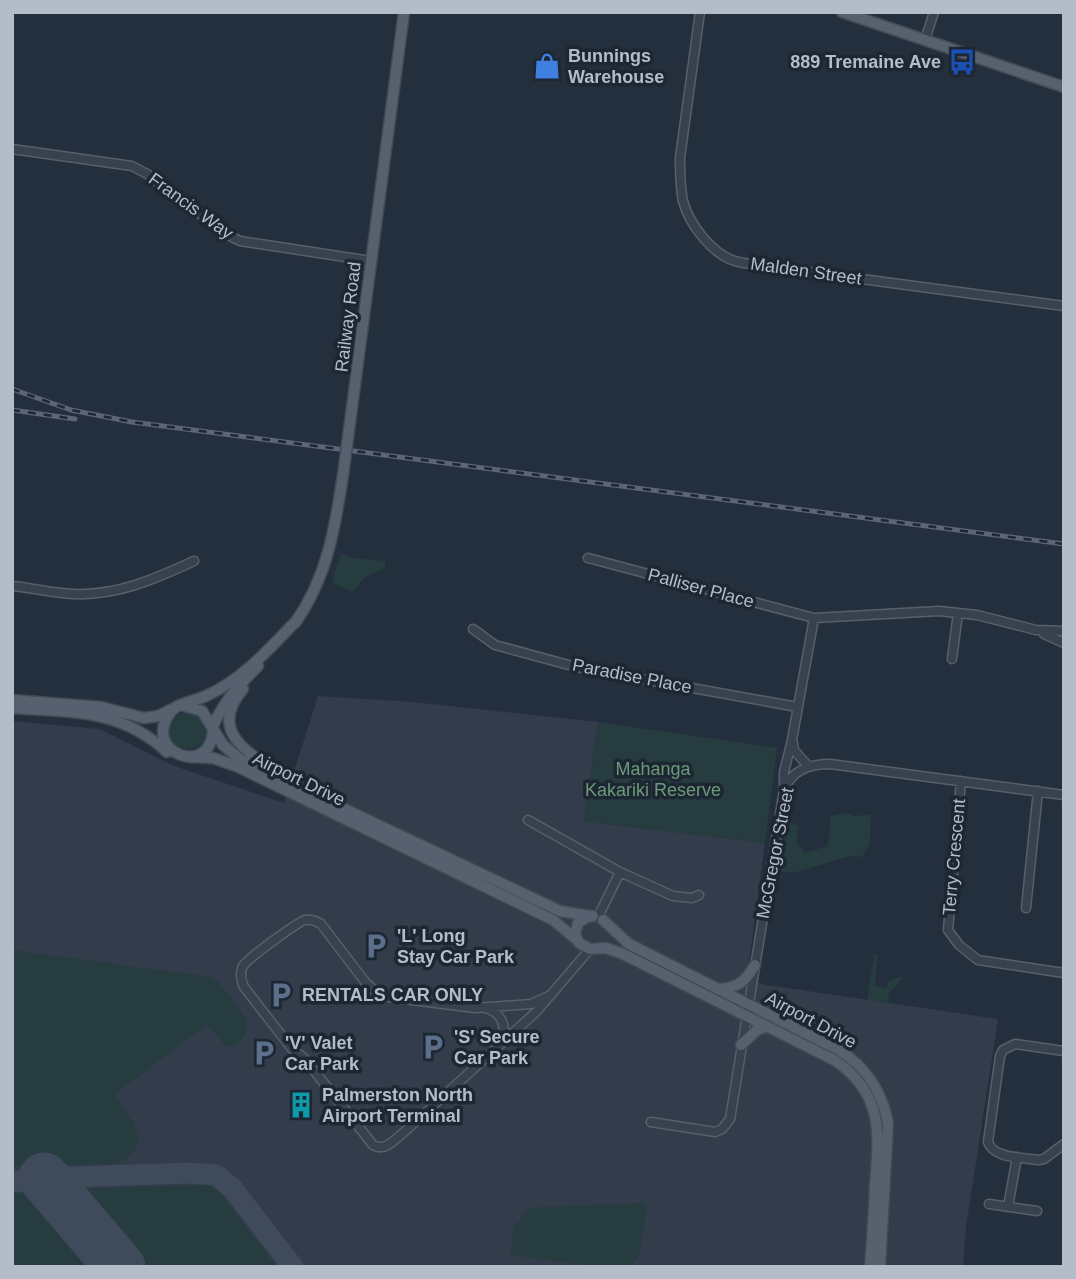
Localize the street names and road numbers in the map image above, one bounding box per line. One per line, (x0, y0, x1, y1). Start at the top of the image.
street label: Francis Way (145, 169, 237, 243)
street label: Malden Street (749, 253, 863, 289)
street label: Railway Road (331, 261, 365, 373)
street label: Palliser Place (646, 564, 756, 612)
street label: Paradise Place (571, 655, 693, 697)
street label: Airport Drive (250, 748, 348, 810)
street label: McGregor Street (752, 786, 798, 920)
street label: Terry Crescent (939, 798, 969, 916)
street label: Airport Drive (762, 988, 860, 1052)

